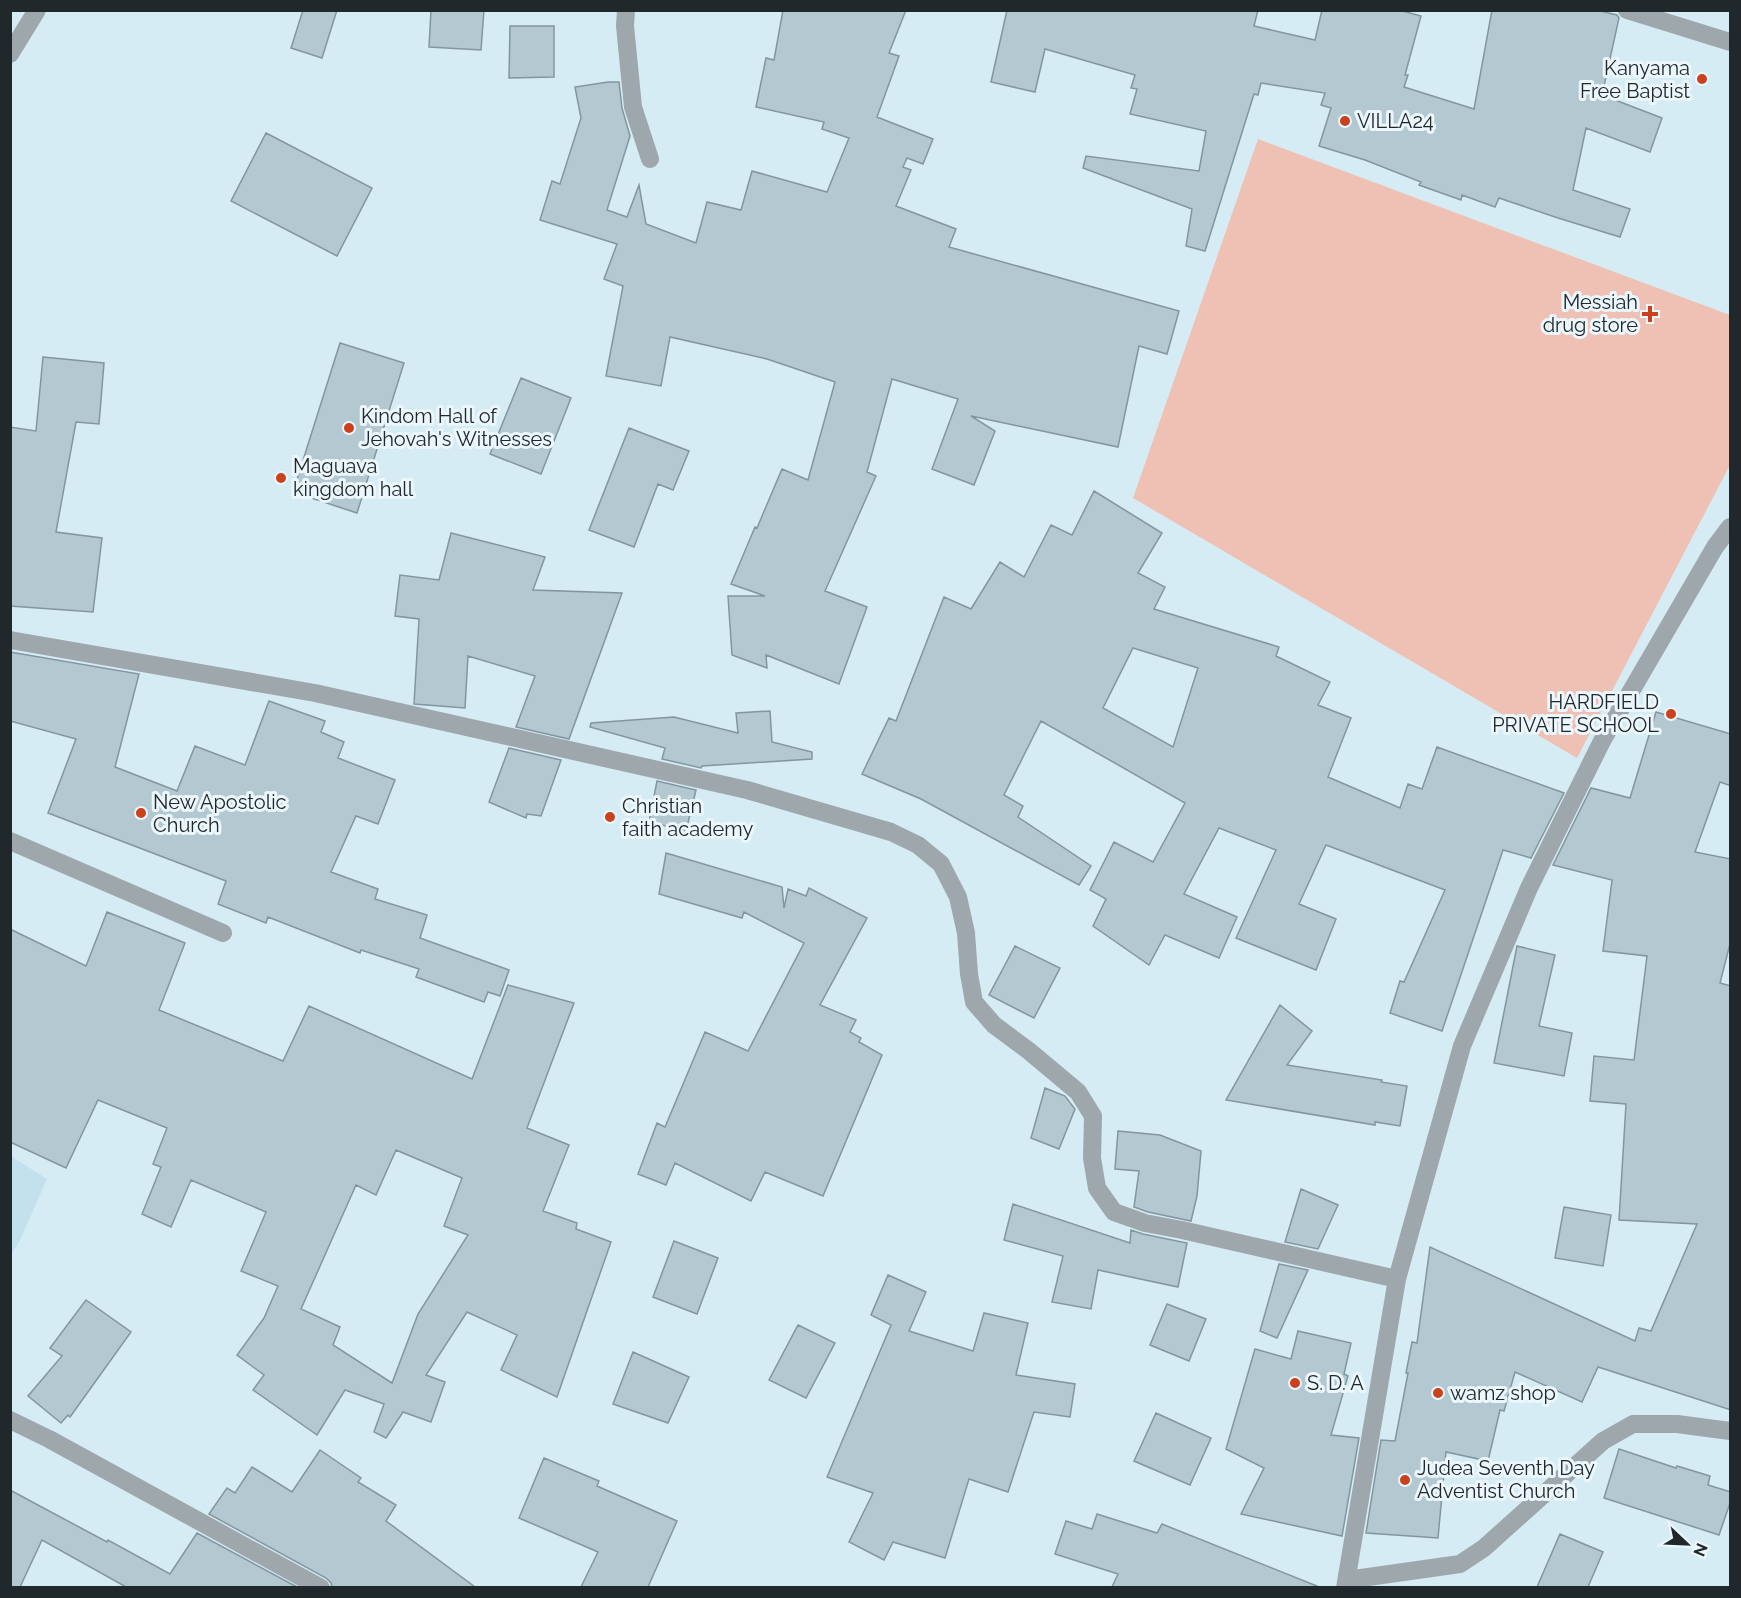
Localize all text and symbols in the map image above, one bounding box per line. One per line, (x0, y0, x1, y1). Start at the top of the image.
place label: Kanyama Free Baptist (1580, 56, 1690, 103)
marker: Kanyama Free Baptist (1695, 72, 1709, 86)
place label: VILLA24 (1357, 109, 1434, 133)
marker: VILLA24 (1338, 114, 1352, 128)
place label: Messiah drug store (1543, 290, 1638, 337)
marker: Messiah drug store (1643, 307, 1657, 321)
place label: Kindom Hall of Jehovah's Witnesses (361, 404, 552, 451)
marker: Kindom Hall of Jehovah's Witnesses (342, 421, 356, 435)
place label: Maguava kingdom hall (293, 454, 414, 501)
marker: Maguava kingdom hall (274, 471, 288, 485)
place label: HARDFIELD PRIVATE SCHOOL (1492, 690, 1659, 737)
marker: HARDFIELD PRIVATE SCHOOL (1664, 707, 1678, 721)
place label: New Apostolic Church (153, 790, 287, 837)
place label: Christian faith academy (622, 794, 753, 841)
marker: New Apostolic Church (134, 806, 148, 820)
marker: Christian faith academy (603, 810, 617, 824)
place label: S. D. A (1307, 1371, 1364, 1395)
marker: S. D. A (1288, 1376, 1302, 1390)
place label: wamz shop (1450, 1381, 1556, 1405)
marker: wamz shop (1431, 1386, 1445, 1400)
place label: Judea Seventh Day Adventist Church (1417, 1456, 1595, 1503)
marker: Judea Seventh Day Adventist Church (1398, 1473, 1412, 1487)
north arrow (1657, 1514, 1717, 1574)
text: N (1689, 1540, 1711, 1559)

